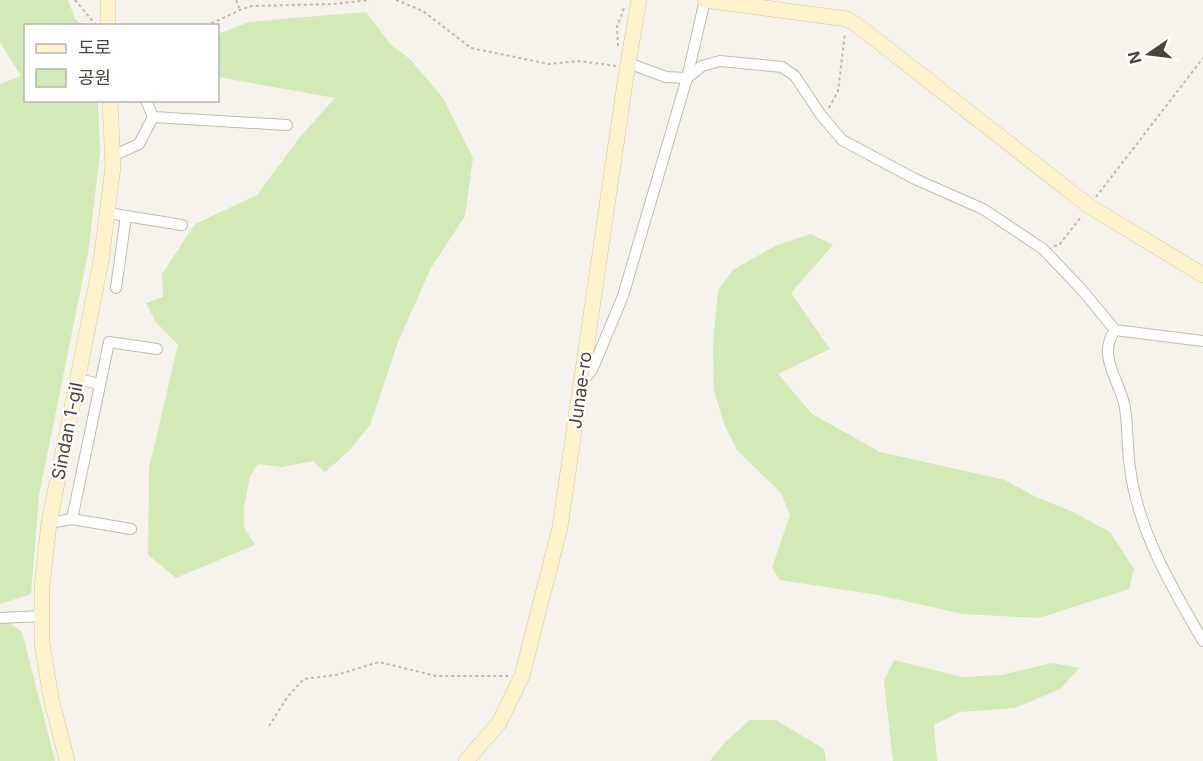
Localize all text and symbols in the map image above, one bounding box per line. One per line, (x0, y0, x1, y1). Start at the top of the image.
legend (24, 24, 219, 102)
north arrow (1119, 24, 1179, 84)
text: 도로 (78, 37, 111, 58)
text: N (1123, 49, 1146, 66)
text: 공원 (78, 67, 111, 88)
street label: Junae-ro (564, 350, 596, 430)
street label: Sindan 1-gil (47, 381, 87, 481)

